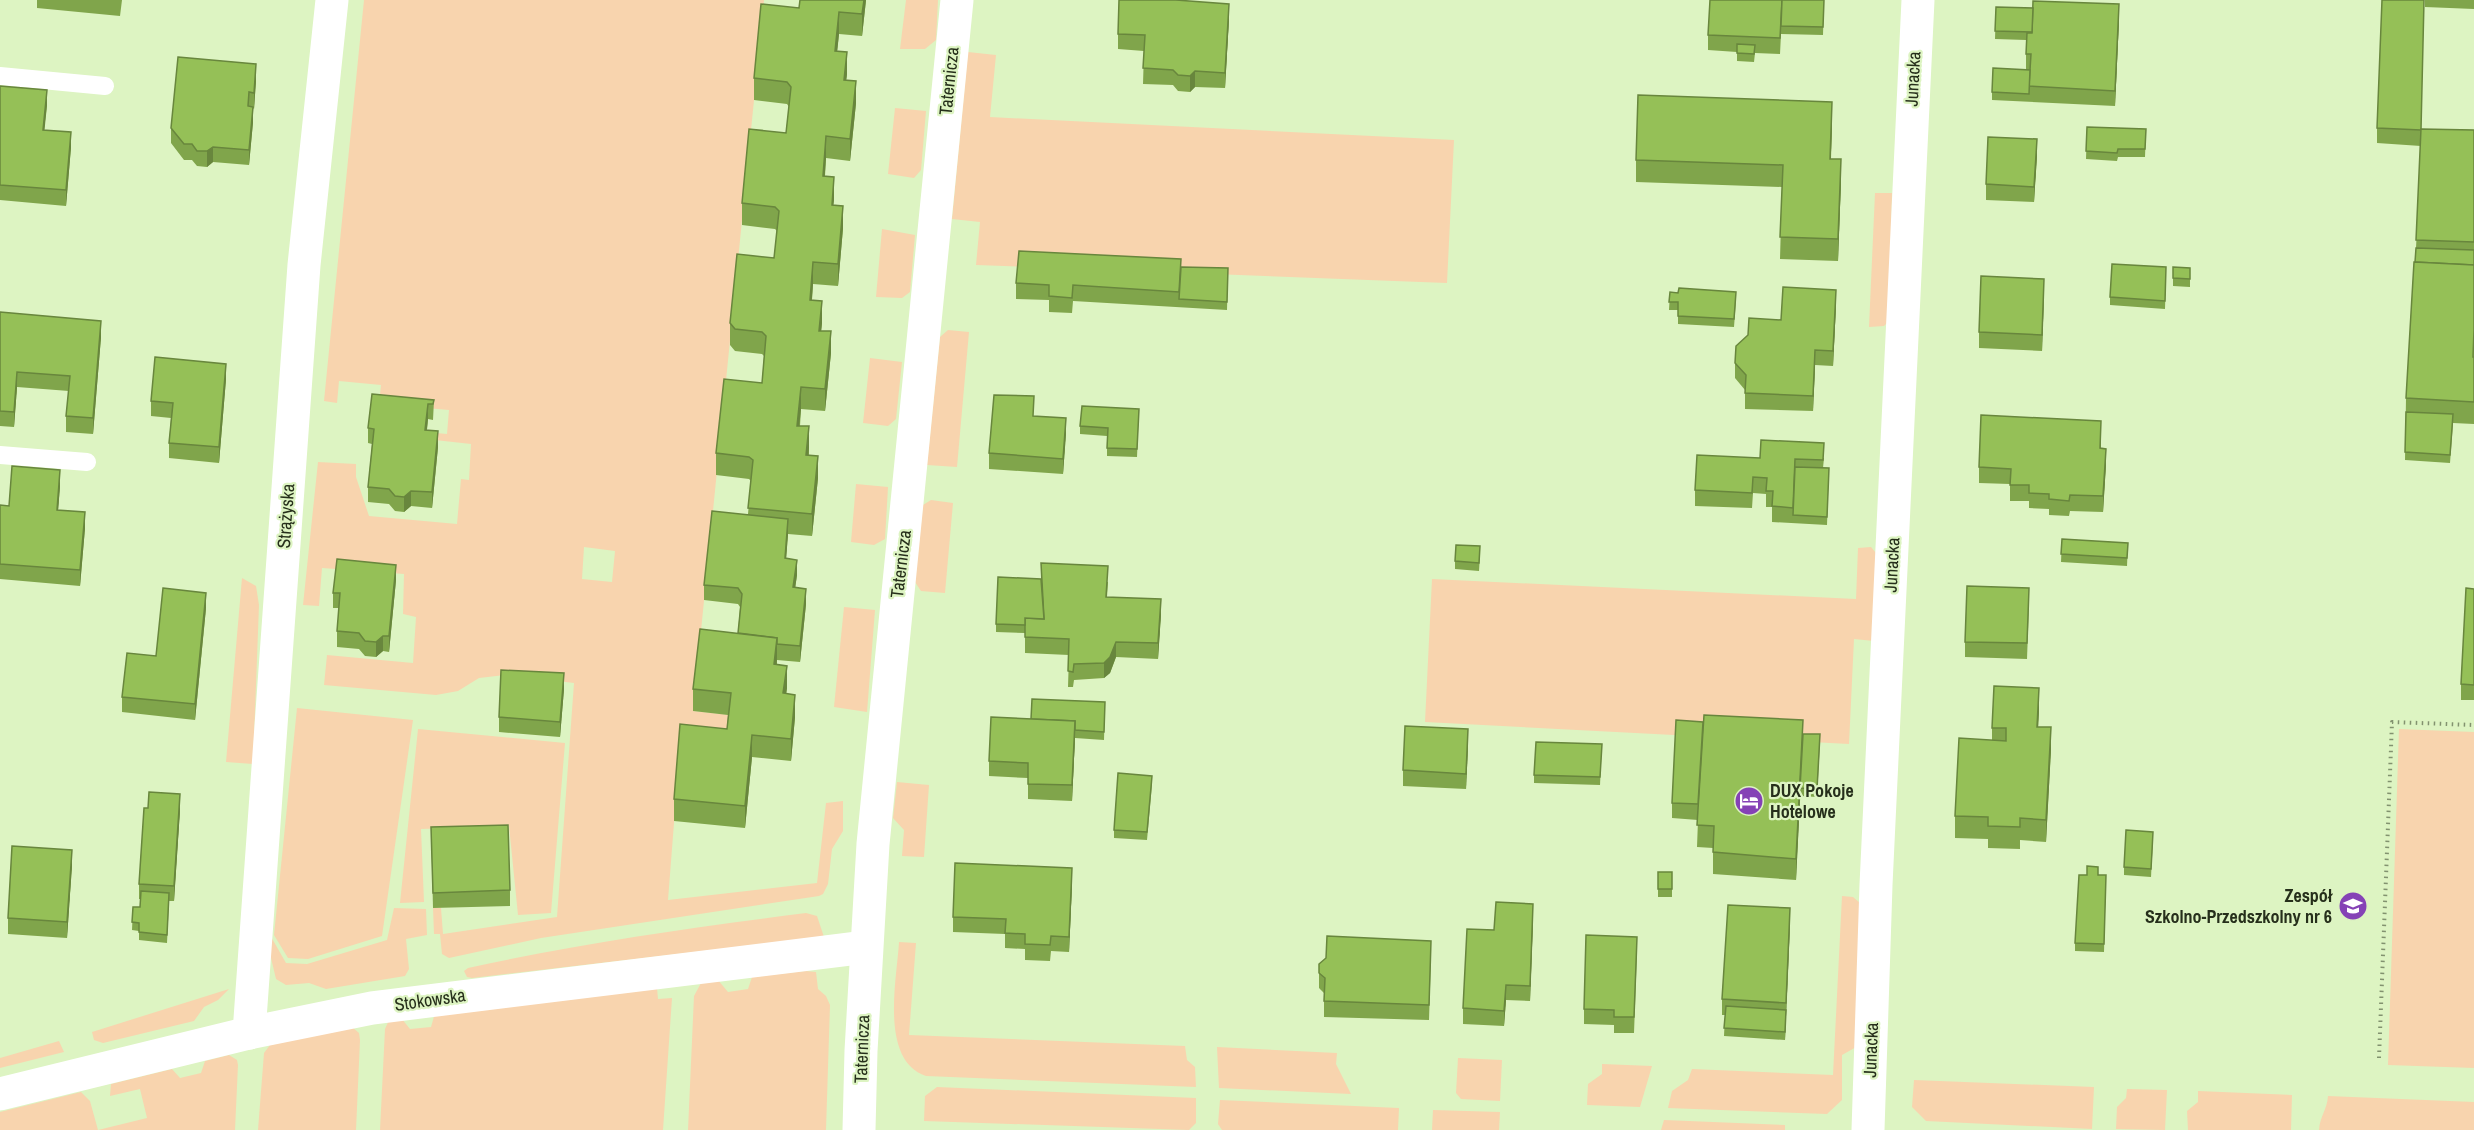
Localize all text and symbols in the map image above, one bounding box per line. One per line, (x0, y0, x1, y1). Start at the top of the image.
street label: Taternicza (932, 46, 965, 116)
street label: Junacka (1899, 51, 1926, 107)
street label: Strążyska (271, 483, 300, 549)
street label: Taternicza (884, 528, 917, 599)
street label: Junacka (1878, 537, 1905, 593)
place label: DUX Pokoje Hotelowe (1770, 778, 1854, 824)
hotel icon: DUX Pokoje Hotelowe (1733, 785, 1765, 817)
place label: Zespół Szkolno-Przedszkolny nr 6 (2145, 883, 2333, 929)
school or university icon: Zespół Szkolno-Przedszkolny nr 6 (2337, 890, 2369, 922)
street label: Stokowska (393, 982, 467, 1017)
street label: Taternicza (848, 1014, 875, 1084)
street label: Junacka (1857, 1022, 1884, 1078)

